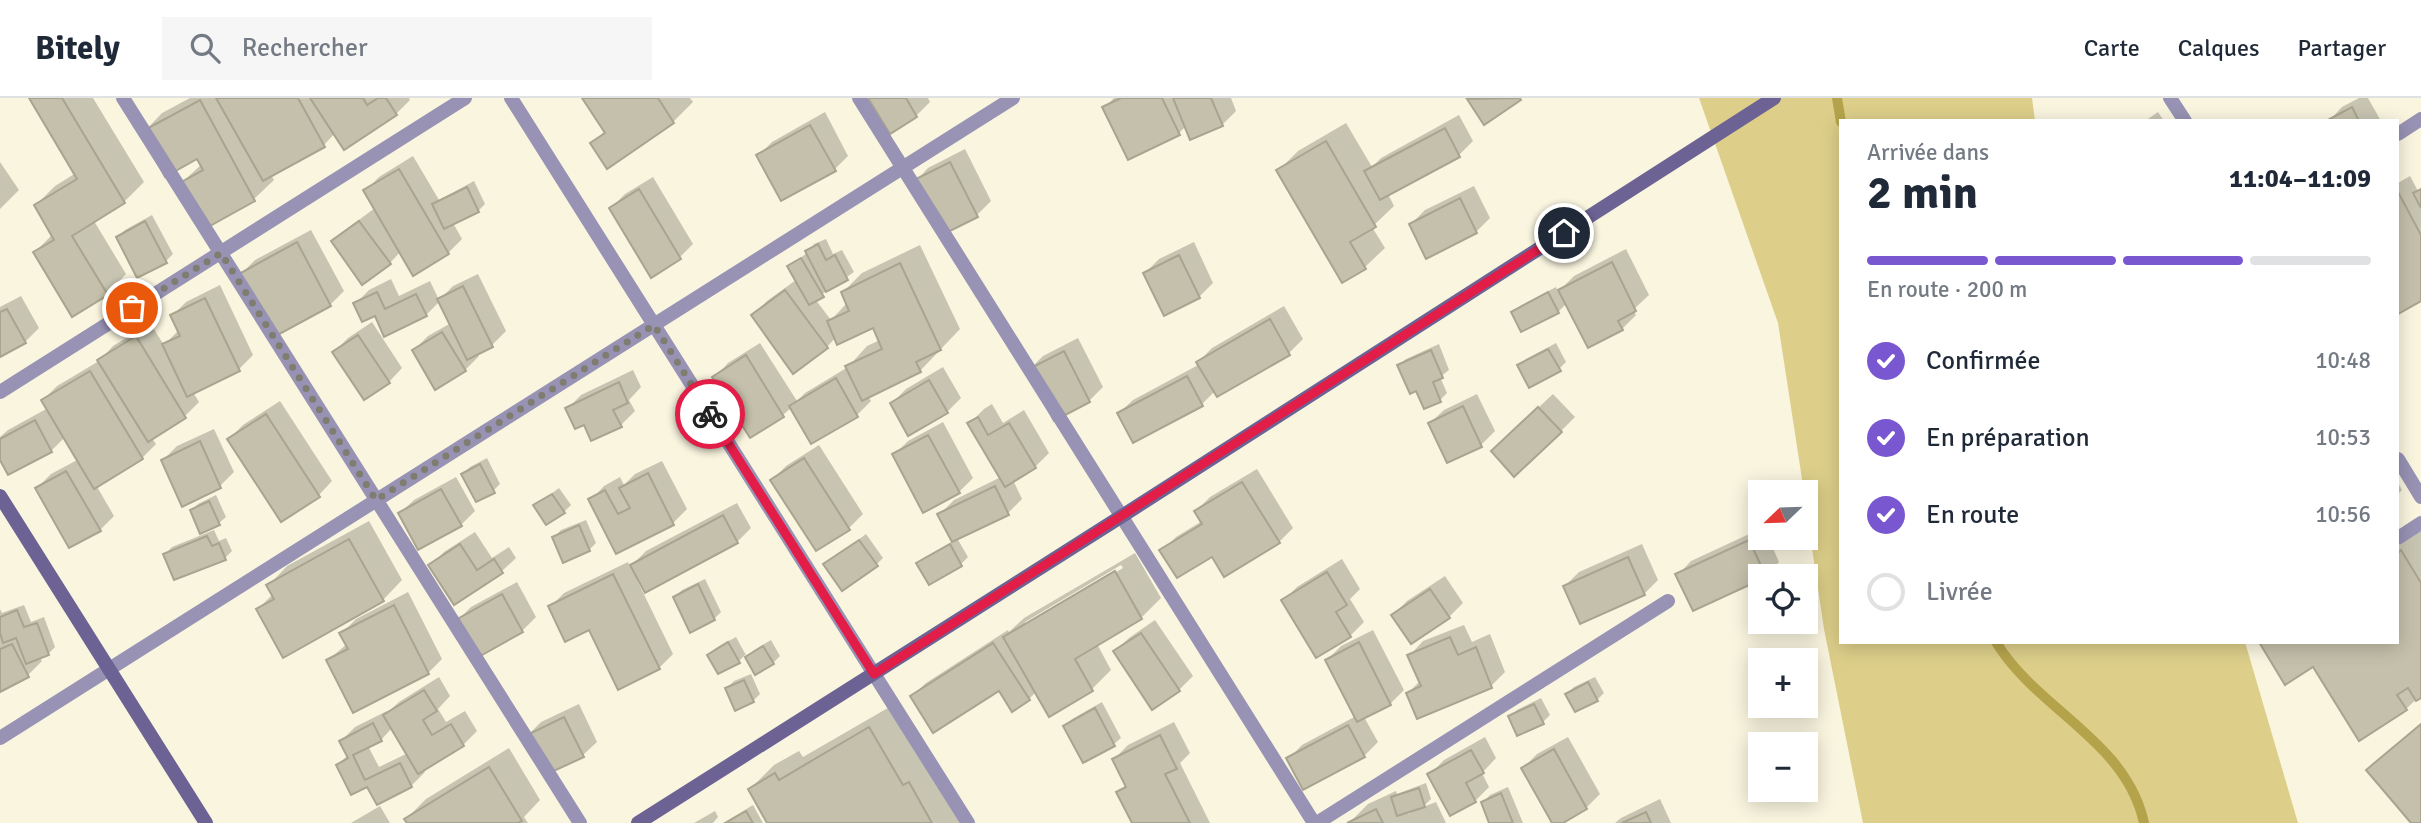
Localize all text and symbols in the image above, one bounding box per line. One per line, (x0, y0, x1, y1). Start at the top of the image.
search box (162, 17, 652, 80)
text: Bitely (35, 28, 120, 69)
icon: search (186, 29, 224, 67)
text: Rechercher (242, 32, 368, 64)
text: Carte (2084, 33, 2140, 63)
text: Calques (2178, 33, 2259, 63)
text: Partager (2297, 33, 2386, 63)
text: Arrivée dans (1867, 138, 1989, 167)
text: 11:04–11:09 (2229, 163, 2371, 195)
text: 2 min (1867, 165, 1978, 221)
pin (1534, 203, 1594, 263)
icon: home (1545, 214, 1583, 252)
text: En route · 200 m (1867, 275, 2027, 304)
pin (102, 278, 162, 338)
icon: bag (113, 289, 151, 327)
icon: check (1867, 342, 1905, 380)
text: Confirmée (1926, 345, 2041, 377)
text: 10:48 (2315, 346, 2371, 375)
courier (675, 379, 745, 449)
icon: bike (691, 395, 729, 433)
icon: check (1867, 419, 1905, 457)
text: En préparation (1926, 422, 2090, 454)
text: 10:53 (2315, 423, 2371, 452)
north arrow (1748, 480, 1818, 550)
map controls (1748, 480, 1818, 802)
icon: check (1867, 496, 1905, 534)
text: En route (1926, 499, 2019, 531)
text: 10:56 (2315, 500, 2371, 529)
button: locate (1748, 564, 1818, 634)
text: Livrée (1926, 576, 1993, 608)
button: + (1748, 648, 1818, 718)
button: − (1748, 732, 1818, 802)

